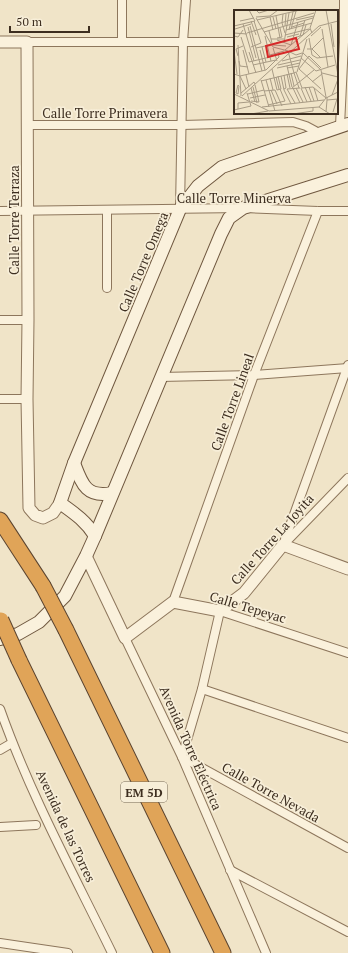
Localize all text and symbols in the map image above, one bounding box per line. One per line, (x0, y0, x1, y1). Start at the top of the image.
scale bar (10, 8, 89, 34)
inset map (234, 10, 338, 114)
text: 50 m (16, 14, 43, 29)
street label: Calle Torre Primavera (42, 104, 168, 122)
street label: Calle Torre Terraza (5, 165, 23, 275)
street label: Calle Torre Minerva (177, 189, 292, 207)
street label: Calle Torre Omega (114, 209, 172, 315)
street label: Calle Torre Lineal (206, 351, 258, 453)
street label: Calle Torre La Joyita (226, 489, 318, 588)
street label: Calle Tepeyac (208, 587, 288, 627)
street label: Avenida Torre Eléctrica (156, 683, 227, 813)
street label: Calle Torre Nevada (219, 758, 324, 827)
street label: Avenida de las Torres (32, 767, 100, 885)
road number: EM 5D (121, 782, 167, 802)

